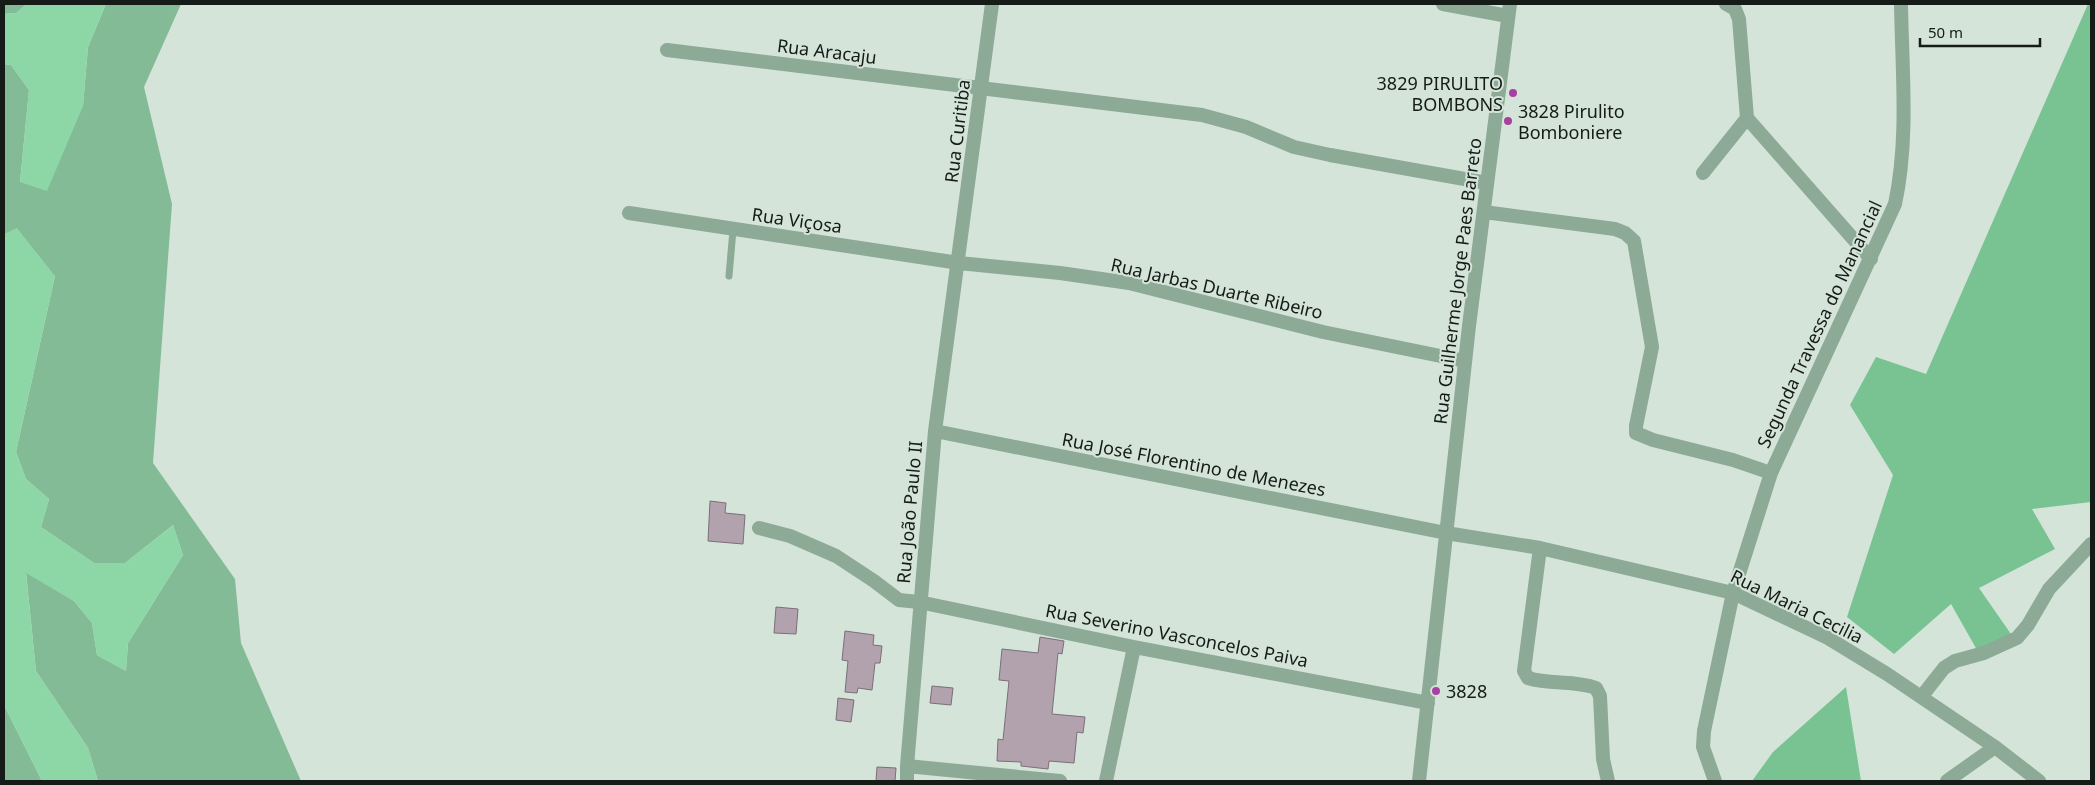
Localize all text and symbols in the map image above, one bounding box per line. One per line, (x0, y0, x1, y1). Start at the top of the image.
scale bar (1920, 15, 2040, 47)
text: 50 m (1928, 22, 1963, 42)
street label: Rua Aracaju (776, 33, 878, 69)
place label: 3829 PIRULITO BOMBONS (1377, 71, 1503, 116)
street label: Rua Curitiba (939, 78, 975, 184)
marker: 3829 PIRULITO BOMBONS (1507, 87, 1519, 99)
place label: 3828 Pirulito Bomboniere (1518, 99, 1625, 144)
marker: 3828 Pirulito Bomboniere (1502, 115, 1514, 127)
street label: Rua Guilherme Jorge Paes Barreto (1428, 136, 1486, 426)
street label: Segunda Travessa do Manancial (1751, 196, 1887, 452)
street label: Rua Viçosa (750, 202, 844, 238)
street label: Rua Jarbas Duarte Ribeiro (1109, 252, 1325, 324)
street label: Rua José Florentino de Menezes (1060, 427, 1328, 501)
street label: Rua João Paulo II (891, 440, 927, 584)
street label: Rua Maria Cecilia (1727, 564, 1867, 648)
street label: Rua Severino Vasconcelos Paiva (1044, 598, 1310, 672)
place label: 3828 (1446, 679, 1487, 703)
marker: 3828 (1430, 685, 1442, 697)

